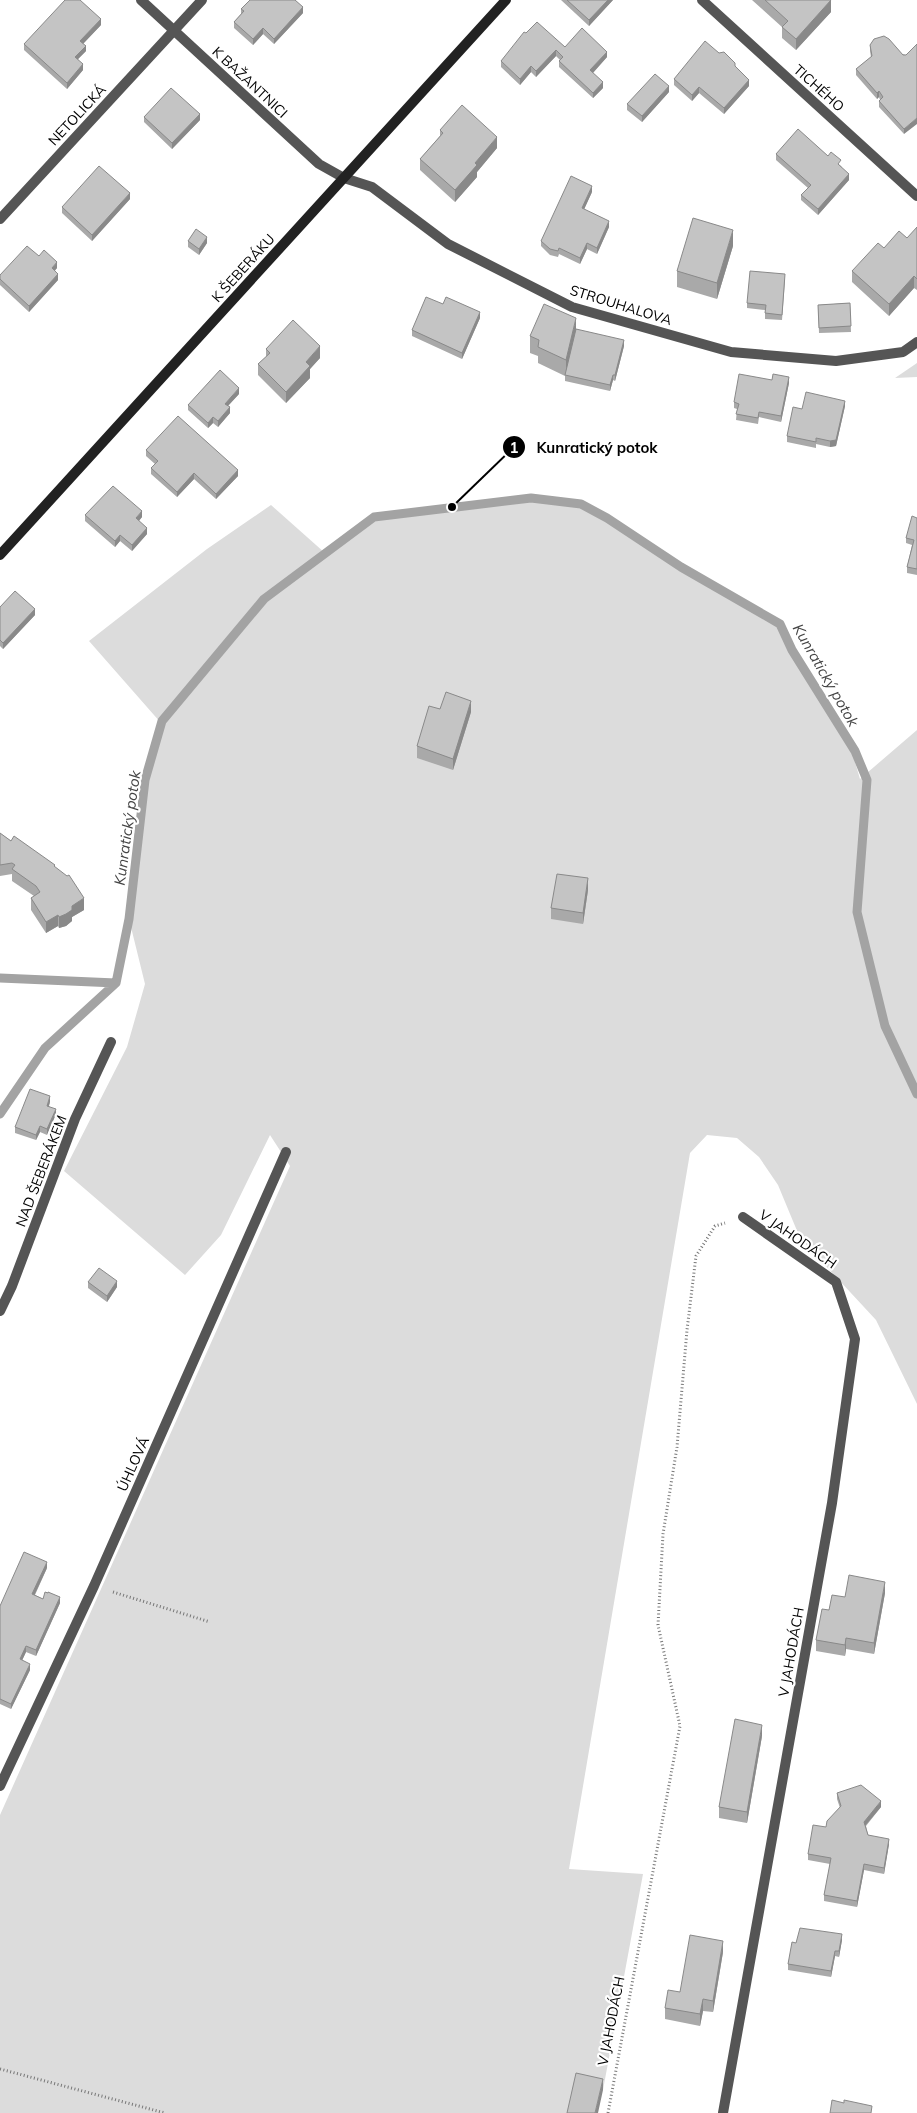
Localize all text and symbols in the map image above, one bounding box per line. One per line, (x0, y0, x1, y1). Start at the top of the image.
street label: K BAŽANTNICI (208, 42, 292, 122)
street label: TICHÉHO (790, 61, 848, 115)
street label: NETOLICKÁ (44, 80, 110, 149)
street label: K ŠEBERÁKU (208, 230, 278, 306)
street label: STROUHALOVA (568, 281, 675, 329)
callout: Kunratický potok (501, 432, 667, 462)
text: 1 (509, 438, 519, 457)
text: Kunratický potok (536, 438, 658, 457)
water label: Kunratický potok (789, 620, 864, 731)
water label: Kunratický potok (110, 768, 145, 887)
street label: NAD ŠEBERÁKEM (11, 1112, 71, 1230)
street label: V JAHODÁCH (756, 1206, 840, 1272)
street label: ÚHLOVÁ (113, 1433, 153, 1494)
street label: V JAHODÁCH (774, 1606, 808, 1698)
street label: V JAHODÁCH (594, 1975, 628, 2067)

